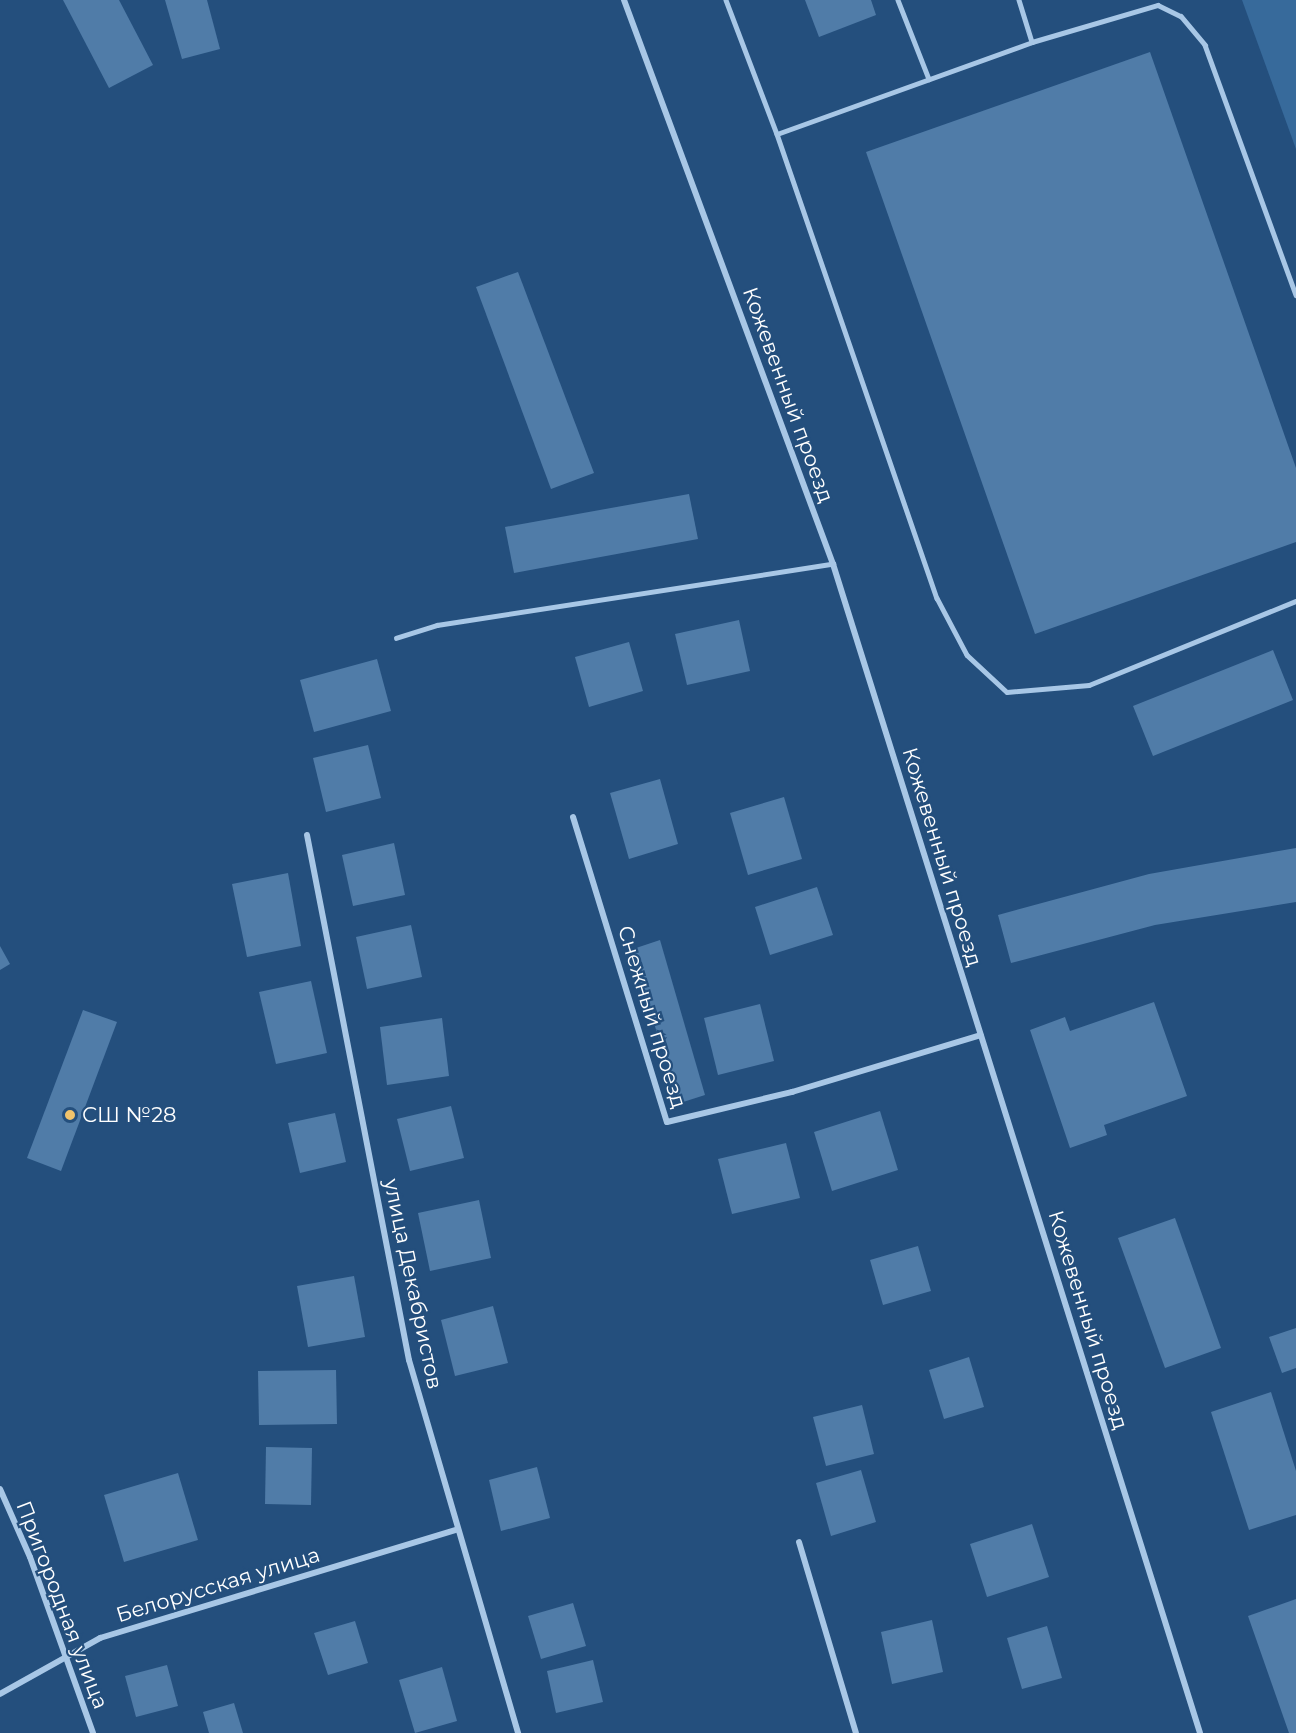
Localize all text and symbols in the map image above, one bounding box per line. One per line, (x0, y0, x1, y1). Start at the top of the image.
street label: Кожевенный проезд (737, 284, 839, 506)
street label: Кожевенный проезд (897, 745, 987, 969)
street label: Снежный проезд (612, 923, 692, 1111)
place label: СШ №28 (82, 1102, 176, 1128)
marker: СШ №28 (63, 1108, 77, 1122)
street label: улица Декабристов (378, 1176, 448, 1392)
street label: Кожевенный проезд (1043, 1208, 1133, 1432)
street label: Пригородная улица (11, 1498, 113, 1712)
street label: Белорусская улица (113, 1542, 323, 1628)

